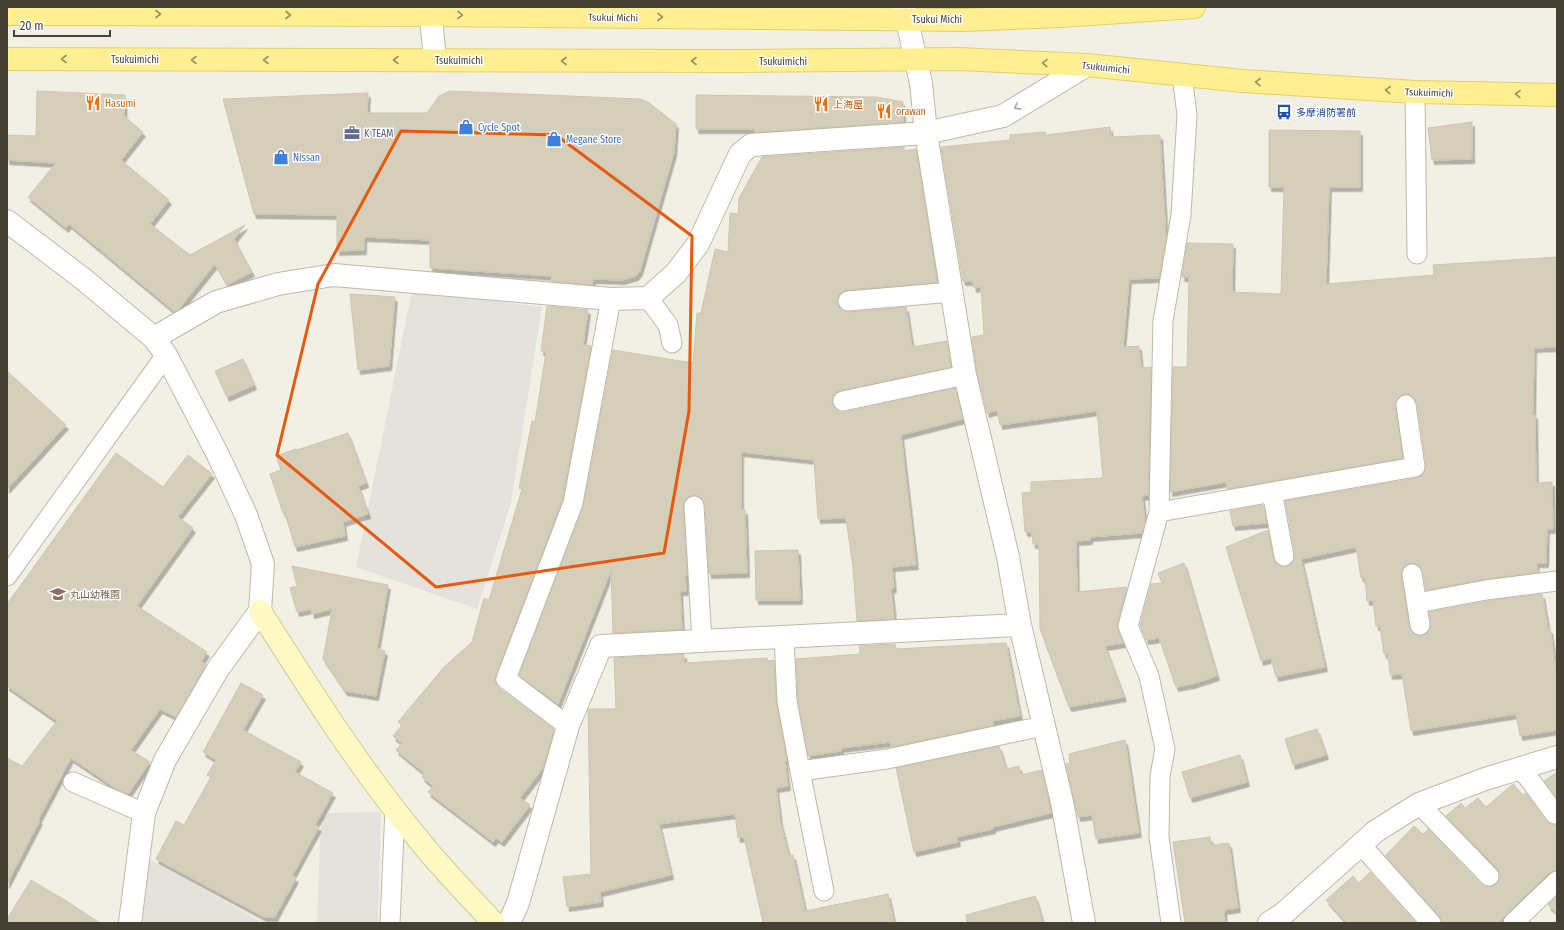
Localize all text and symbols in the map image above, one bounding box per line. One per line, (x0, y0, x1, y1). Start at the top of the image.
one-way arrow (155, 10, 161, 18)
one-way arrow (285, 11, 291, 19)
one-way arrow (457, 11, 463, 19)
scale bar (14, 12, 110, 38)
street label: Tsukui Michi (588, 12, 638, 24)
one-way arrow (657, 13, 663, 21)
street label: Tsukui Michi (912, 14, 962, 26)
text: 20 m (20, 19, 44, 33)
street label: Tsukuimichi (111, 54, 159, 66)
one-way arrow (61, 55, 67, 63)
street label: Tsukuimichi (435, 55, 483, 67)
one-way arrow (191, 56, 197, 64)
one-way arrow (263, 56, 269, 64)
one-way arrow (393, 56, 399, 64)
street label: Tsukuimichi (759, 56, 807, 68)
one-way arrow (561, 57, 567, 65)
one-way arrow (691, 57, 697, 65)
one-way arrow (1042, 59, 1048, 67)
street label: Tsukuimichi (1081, 60, 1131, 76)
one-way arrow (1255, 78, 1261, 87)
one-way arrow (1385, 86, 1391, 95)
street label: Tsukuimichi (1405, 86, 1453, 100)
one-way arrow (1515, 90, 1521, 99)
restaurant icon: Hasumi (84, 94, 102, 112)
restaurant icon: 上海屋 (812, 95, 830, 113)
place label: Hasumi (105, 98, 136, 110)
place label: 上海屋 (833, 99, 863, 111)
restaurant icon: orawan (875, 102, 893, 120)
one-way arrow (1015, 102, 1022, 109)
bus stop icon: 多摩消防署前 (1275, 103, 1293, 121)
place label: orawan (896, 106, 926, 118)
place label: 多摩消防署前 (1296, 107, 1356, 119)
shop icon: Cycle Spot (457, 118, 475, 136)
place label: Cycle Spot (478, 122, 521, 134)
office icon: K TEAM (343, 124, 361, 142)
place label: K TEAM (364, 128, 393, 140)
shop icon: Megane Store (545, 130, 563, 148)
place label: Megane Store (566, 134, 622, 146)
shop icon: Nissan (272, 148, 290, 166)
place label: Nissan (293, 152, 320, 164)
school or university icon: 丸山幼稚園 (49, 585, 67, 603)
place label: 丸山幼稚園 (70, 589, 120, 601)

